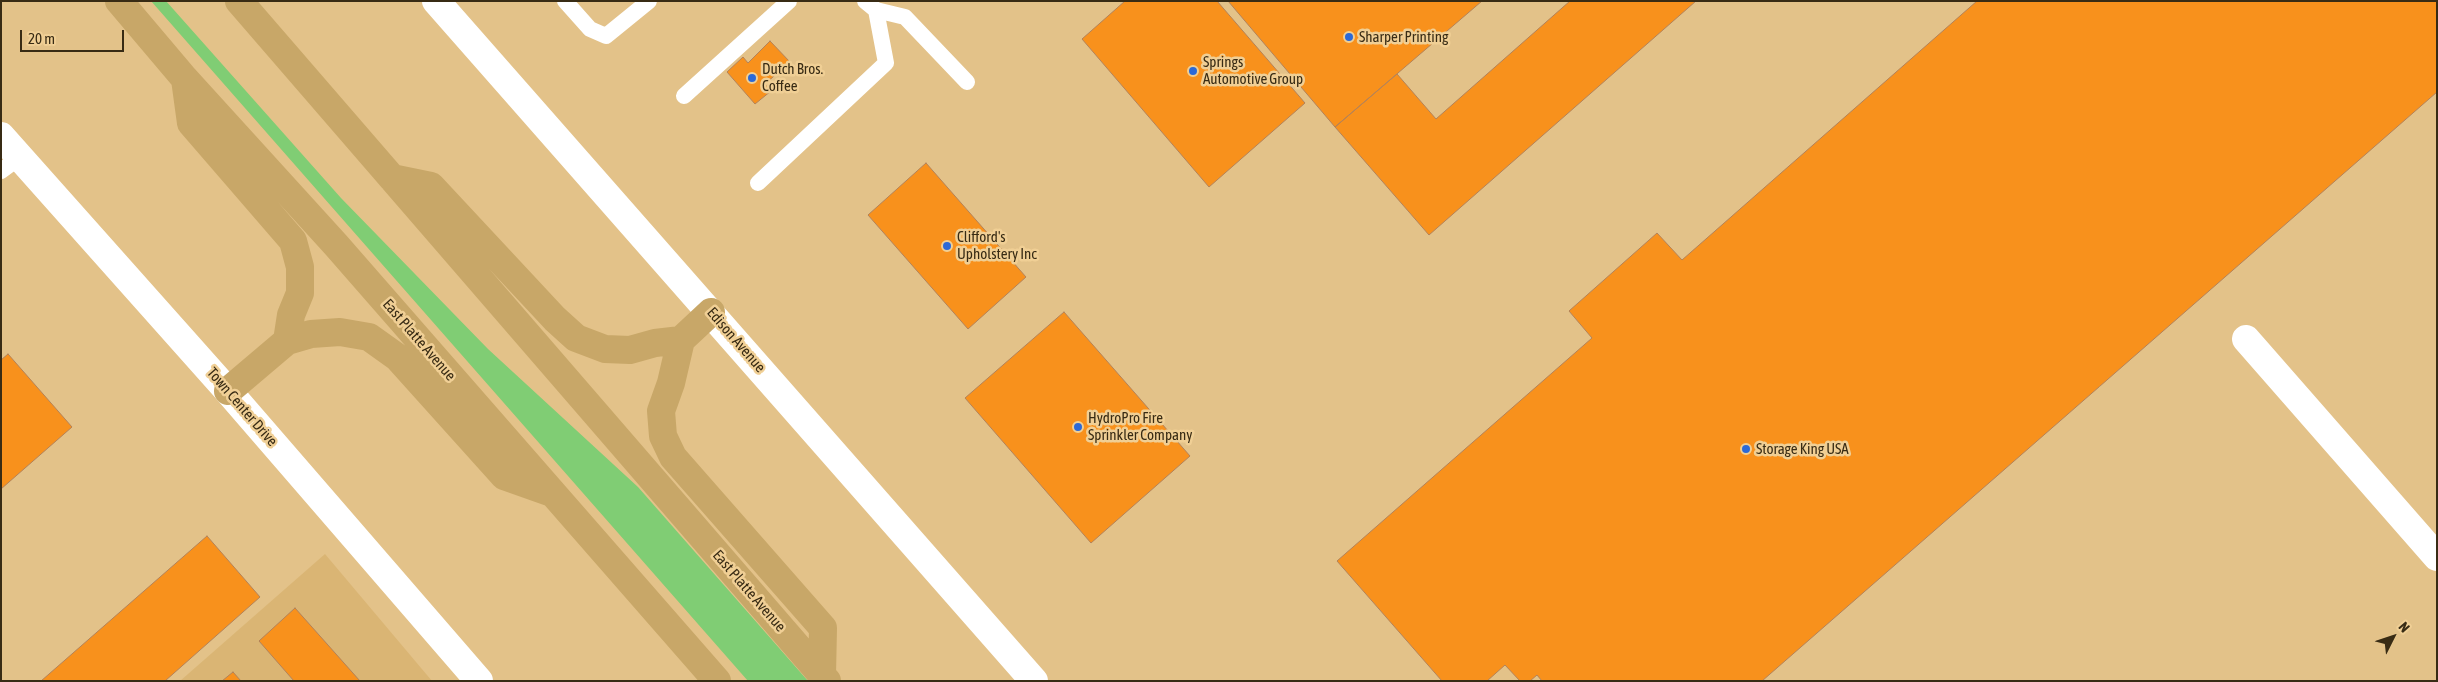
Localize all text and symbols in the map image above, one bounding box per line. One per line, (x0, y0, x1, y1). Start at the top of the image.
scale bar (22, 20, 126, 52)
place label: Sharper Printing (1359, 28, 1448, 46)
text: 20 m (28, 30, 55, 47)
marker: Sharper Printing (1343, 31, 1355, 43)
place label: Springs Automotive Group (1203, 53, 1303, 88)
place label: Dutch Bros. Coffee (762, 60, 823, 95)
marker: Springs Automotive Group (1187, 65, 1199, 77)
marker: Dutch Bros. Coffee (746, 72, 758, 84)
place label: Clifford's Upholstery Inc (957, 228, 1037, 263)
marker: Clifford's Upholstery Inc (941, 240, 953, 252)
street label: East Platte Avenue (379, 296, 459, 384)
street label: Edison Avenue (703, 304, 769, 376)
street label: Town Center Drive (203, 364, 281, 450)
place label: HydroPro Fire Sprinkler Company (1088, 409, 1192, 444)
marker: HydroPro Fire Sprinkler Company (1072, 421, 1084, 433)
place label: Storage King USA (1756, 440, 1849, 458)
marker: Storage King USA (1740, 443, 1752, 455)
street label: East Platte Avenue (709, 547, 789, 635)
north arrow (2368, 612, 2418, 662)
text: N (2396, 619, 2413, 636)

